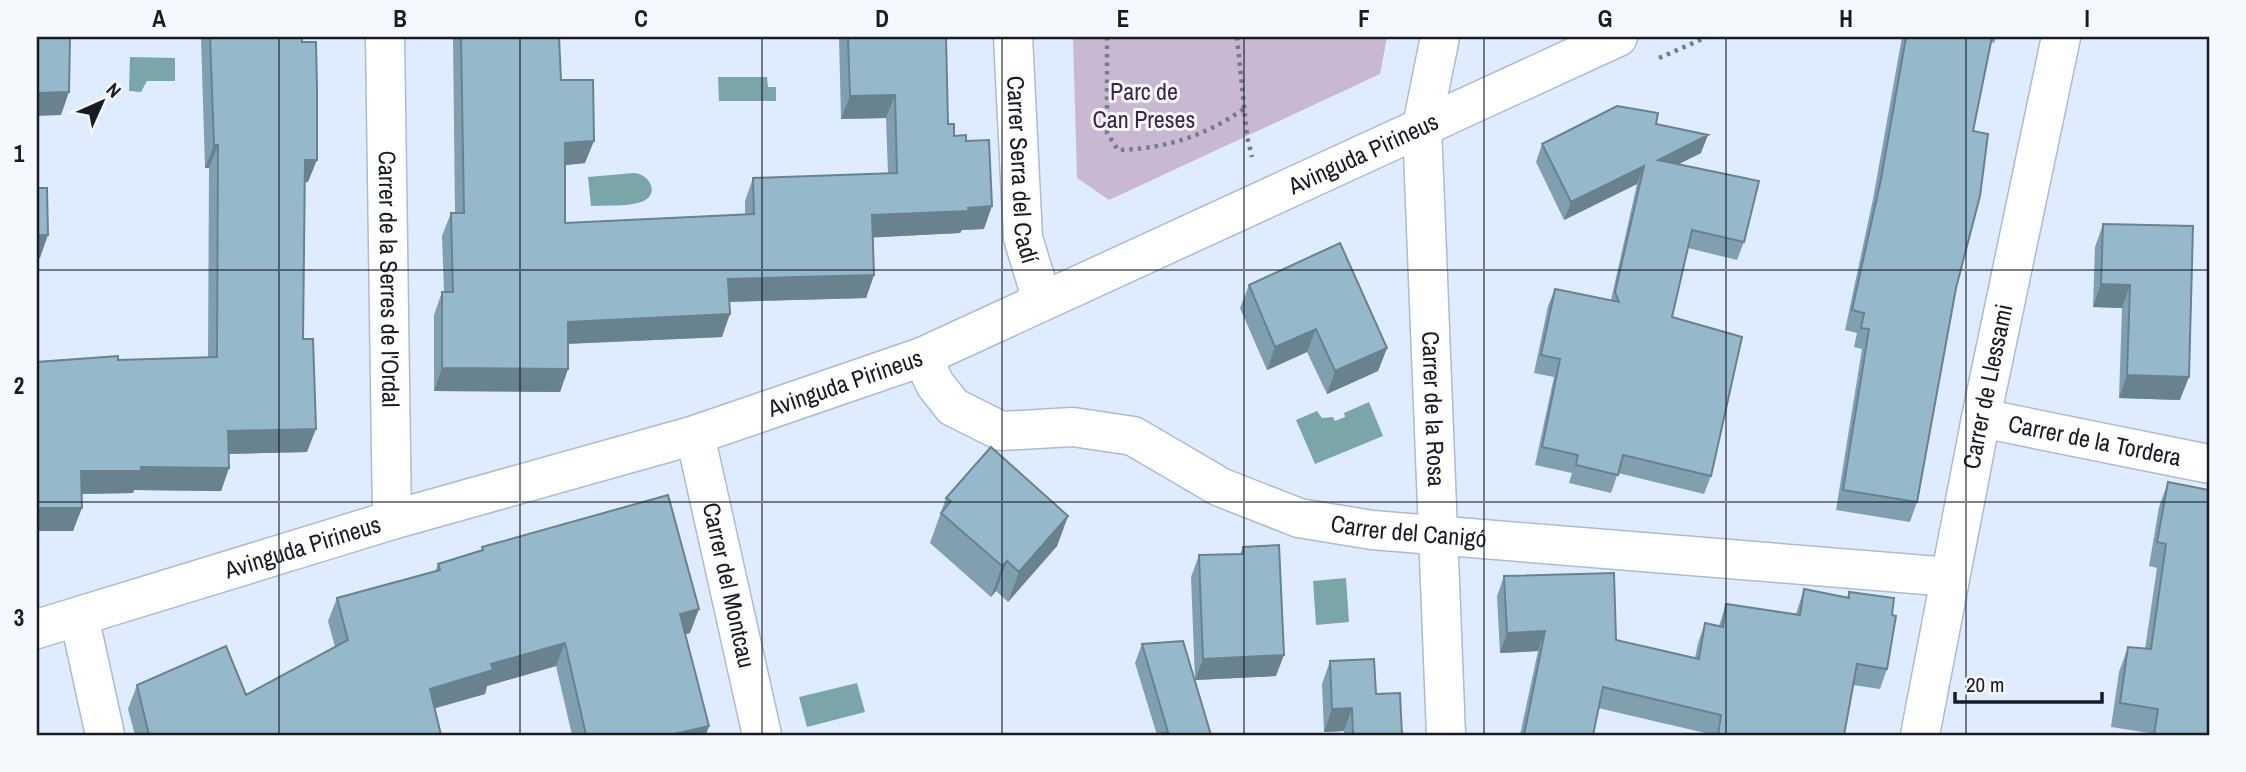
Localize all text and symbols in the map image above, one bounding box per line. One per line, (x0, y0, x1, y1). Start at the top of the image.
text: A (152, 3, 166, 34)
text: B (393, 3, 407, 34)
text: C (634, 3, 648, 34)
text: D (875, 3, 889, 34)
text: E (1117, 3, 1129, 34)
text: F (1358, 3, 1370, 34)
text: G (1598, 3, 1612, 34)
text: H (1839, 3, 1853, 34)
text: I (2084, 3, 2090, 34)
north arrow (66, 66, 136, 136)
street label: Carrer Serra del Cadí (1000, 75, 1047, 268)
park label: Parc de Can Preses (1093, 75, 1195, 135)
text: N (101, 77, 127, 103)
street label: Avinguda Pirineus (1282, 105, 1443, 202)
text: 1 (14, 138, 25, 169)
street label: Carrer de la Serres de l'Ordal (372, 150, 407, 408)
street label: Carrer de Llessami (1955, 301, 2020, 471)
street label: Carrer de la Rosa (1415, 331, 1453, 487)
street label: Avinguda Pirineus (762, 341, 927, 424)
text: 2 (14, 370, 24, 401)
street label: Carrer de la Tordera (2006, 407, 2184, 473)
street label: Carrer del Montcau (696, 499, 764, 671)
street label: Carrer del Canigó (1329, 506, 1488, 554)
street label: Avinguda Pirineus (219, 507, 384, 586)
text: 3 (14, 602, 24, 633)
scale bar (1955, 660, 2102, 704)
text: 20 m (1966, 670, 2004, 699)

